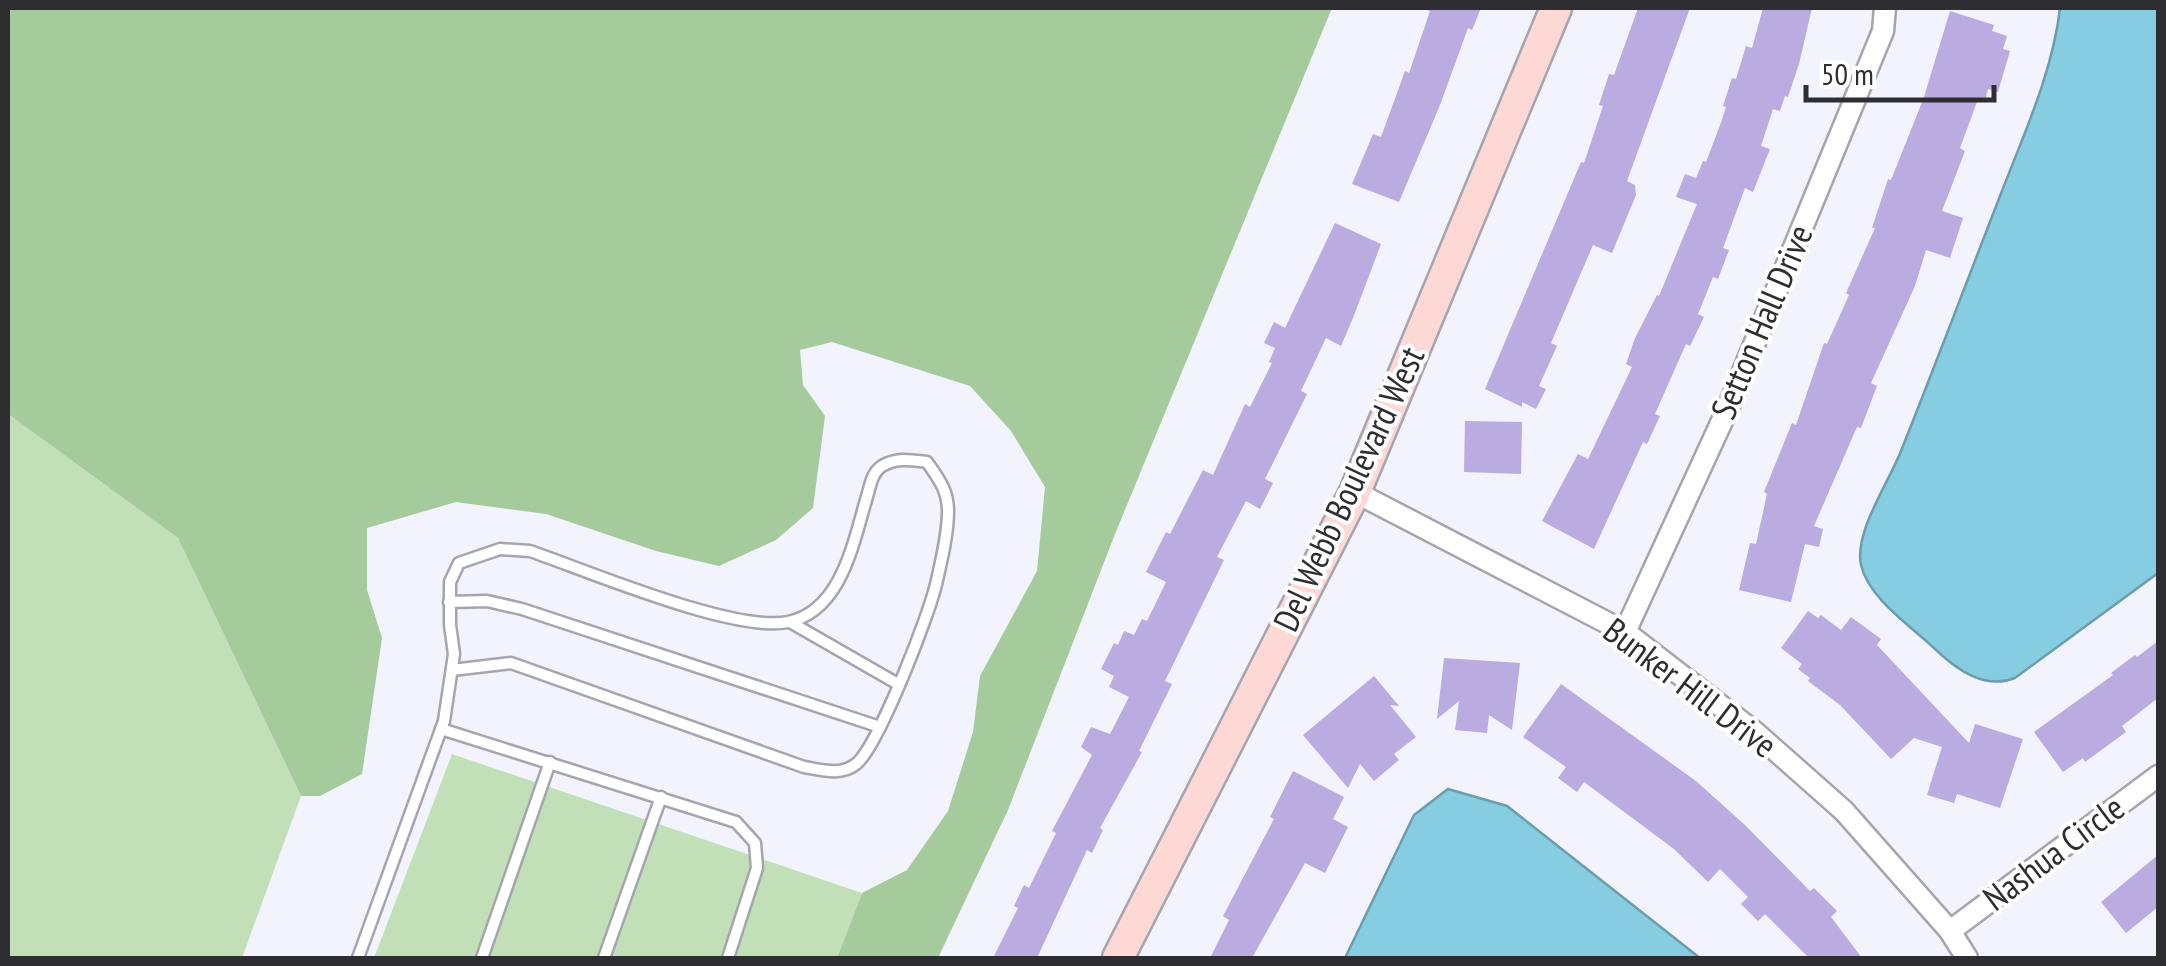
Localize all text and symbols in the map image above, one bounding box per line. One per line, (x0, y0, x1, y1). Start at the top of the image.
scale bar (1806, 40, 1994, 102)
text: 50 m (1821, 54, 1874, 93)
street label: Setton Hall Drive (1700, 218, 1823, 426)
street label: Del Webb Boulevard West (1262, 339, 1434, 638)
street label: Bunker Hill Drive (1595, 607, 1786, 767)
street label: Nashua Circle (1974, 784, 2133, 920)

